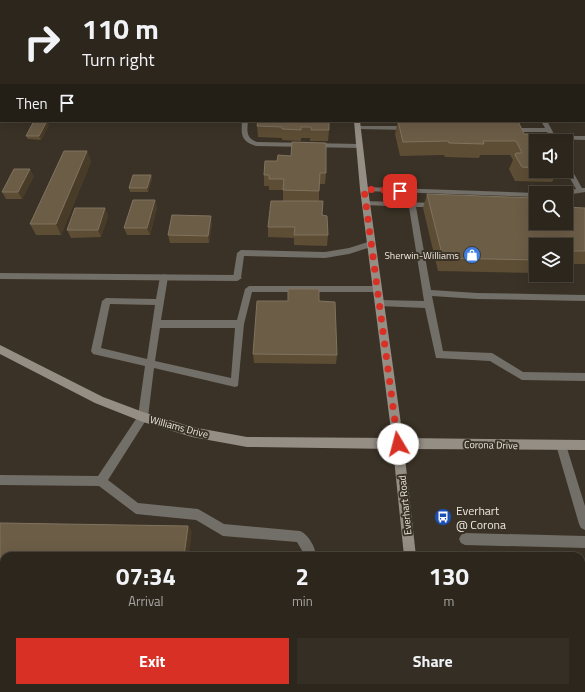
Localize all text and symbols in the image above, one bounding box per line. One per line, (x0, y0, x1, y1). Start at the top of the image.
text: 110 m (82, 7, 159, 50)
icon: right (16, 16, 68, 68)
text: Turn right (82, 46, 155, 73)
text: Then (16, 92, 48, 115)
icon: arrive (56, 92, 78, 114)
map controls (529, 134, 573, 282)
button: sound (529, 134, 573, 178)
pin (383, 174, 417, 208)
icon: arrive (389, 180, 411, 202)
button: search (529, 186, 573, 230)
button: layers (529, 238, 573, 282)
shop icon: Sherwin-Williams (462, 245, 482, 265)
place label: Sherwin-Williams (384, 248, 459, 263)
street label: Williams Drive (148, 412, 210, 442)
position arrow (377, 423, 419, 465)
street label: Corona Drive (464, 437, 518, 453)
street label: Everhart Road (394, 474, 416, 536)
place label: Everhart @ Corona (456, 501, 506, 534)
bus stop icon: Everhart @ Corona (433, 507, 453, 527)
text: 07:34 (116, 558, 176, 594)
text: 2 (296, 558, 309, 594)
text: 130 (429, 558, 469, 594)
text: Arrival (128, 591, 164, 611)
text: min (292, 591, 313, 611)
text: m (443, 591, 454, 611)
button: Exit (16, 638, 289, 684)
button: Share (297, 638, 569, 684)

